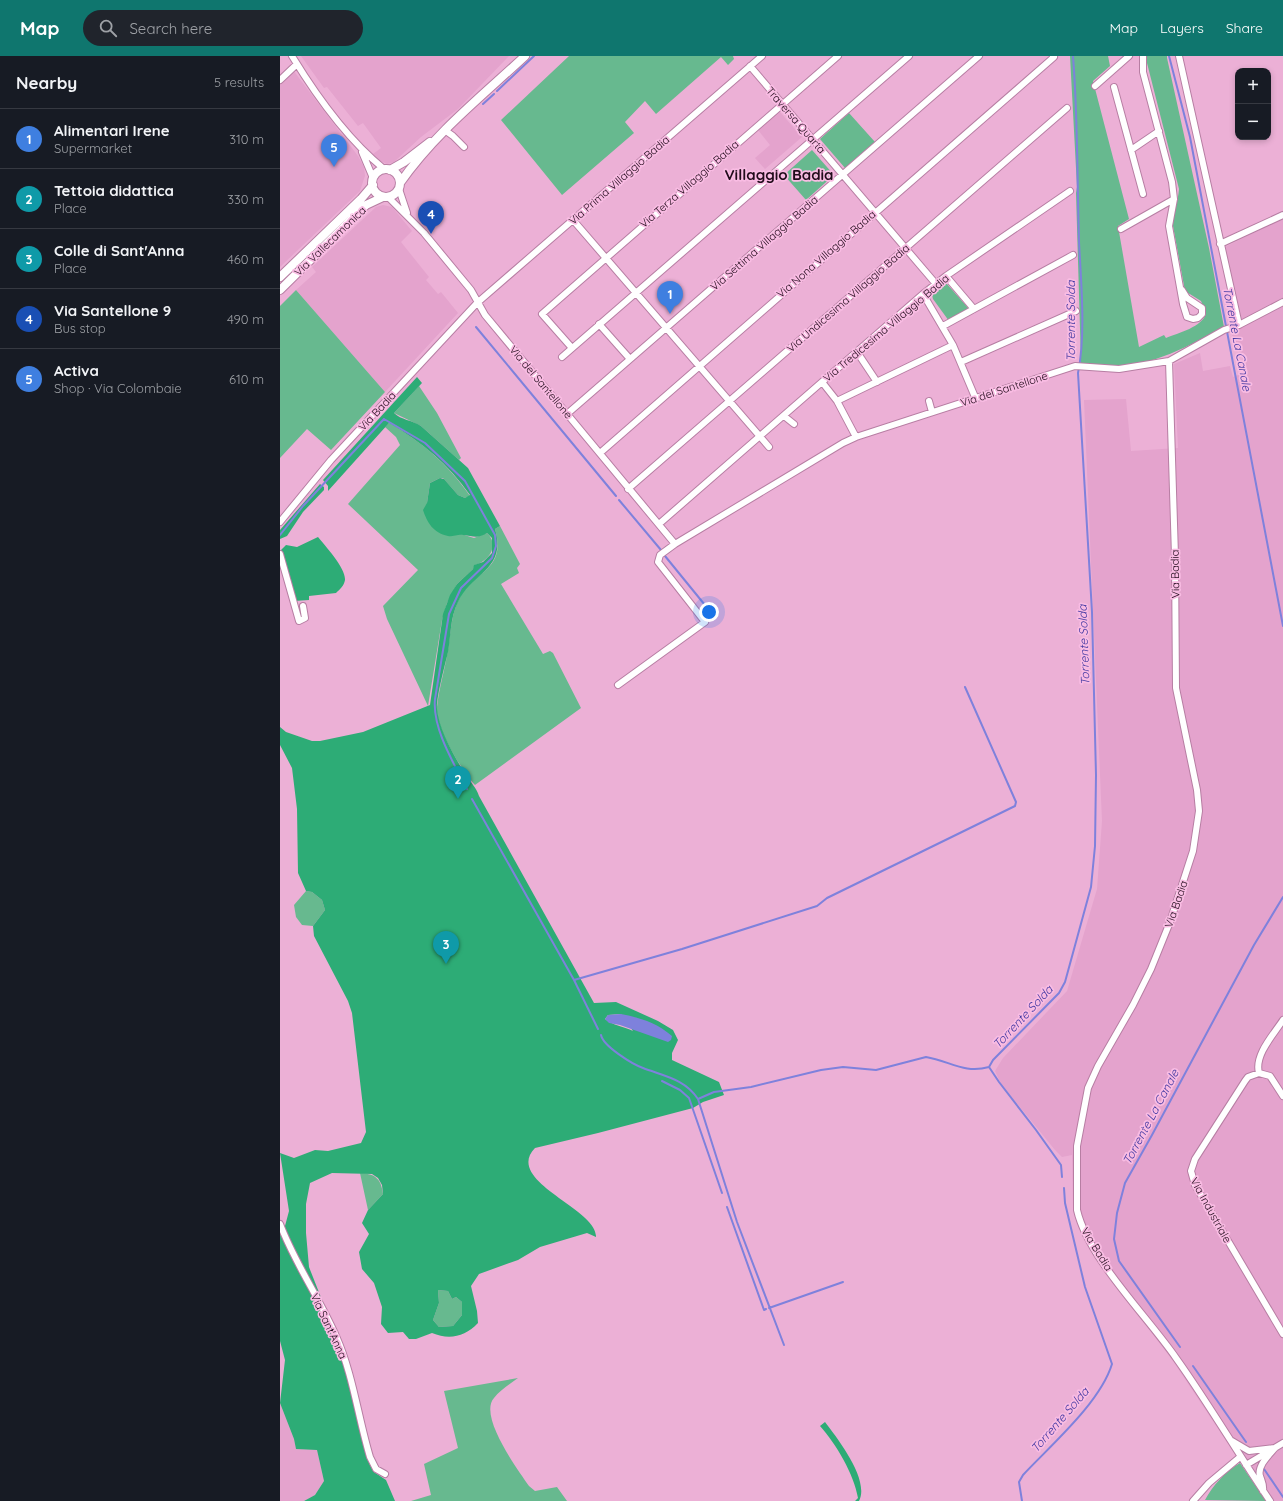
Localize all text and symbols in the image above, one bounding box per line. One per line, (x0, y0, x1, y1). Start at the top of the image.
search box (83, 10, 363, 46)
text: Map (20, 16, 59, 40)
icon: search (97, 17, 119, 39)
text: Search here (129, 19, 212, 38)
text: Map (1109, 19, 1138, 37)
text: Layers (1160, 19, 1204, 37)
text: Share (1226, 19, 1263, 37)
map controls (1235, 68, 1271, 140)
button: + (1235, 68, 1271, 104)
text: Nearby (16, 72, 77, 93)
text: 5 results (214, 74, 264, 90)
street label: Traversa Quarta (763, 84, 829, 156)
button: − (1235, 104, 1271, 140)
text: Alimentari Irene (54, 121, 170, 140)
text: 1 (26, 131, 32, 147)
text: 310 m (229, 131, 264, 147)
street label: Via Prima Villaggio Badia (566, 132, 672, 228)
pin: 5 (321, 134, 347, 167)
street label: Via Terza Villaggio Badia (637, 137, 741, 231)
text: Supermarket (54, 140, 132, 156)
district label: Villaggio Badia (724, 165, 834, 184)
text: Tettoia didattica (54, 181, 174, 200)
text: 2 (25, 191, 33, 207)
text: 330 m (227, 191, 264, 207)
street label: Via Settima Villaggio Badia (707, 192, 821, 294)
text: Place (54, 200, 87, 216)
pin: 4 (418, 201, 444, 234)
street label: Via Vallecamonica (291, 203, 369, 279)
street label: Via Nona Villaggio Badia (774, 207, 878, 301)
text: Colle di Sant'Anna (54, 241, 184, 260)
street label: Via Undicesima Villaggio Badia (784, 241, 912, 355)
text: 3 (26, 251, 32, 267)
text: 460 m (227, 251, 264, 267)
text: Place (54, 260, 87, 276)
street label: Via Tredicesima Villaggio Badia (820, 271, 952, 385)
water label: Torrente Solda (1063, 280, 1078, 362)
pin: 1 (657, 281, 683, 314)
water label: Torrente La Canale (1220, 286, 1255, 393)
text: Via Santellone 9 (54, 301, 171, 320)
text: 4 (25, 311, 33, 327)
text: 490 m (227, 311, 264, 327)
text: Bus stop (54, 320, 106, 336)
street label: Via del Santellone (506, 343, 576, 421)
text: Activa (54, 361, 99, 380)
street label: Via del Santellone (959, 368, 1049, 410)
text: 5 (25, 371, 33, 387)
text: 610 m (229, 371, 264, 387)
text: Shop · Via Colombaie (54, 380, 182, 396)
street label: Via Badia (355, 388, 399, 434)
street label: Via Badia (1168, 549, 1182, 599)
your location (699, 602, 719, 622)
water label: Torrente Solda (1075, 604, 1092, 686)
pin: 2 (445, 766, 471, 799)
street label: Via Badia (1161, 879, 1191, 929)
pin: 3 (433, 931, 459, 964)
water label: Torrente Solda (990, 981, 1056, 1051)
water label: Torrente La Canale (1119, 1066, 1183, 1167)
street label: Via Industriale (1187, 1175, 1235, 1245)
street label: Via Badia (1078, 1225, 1116, 1273)
street label: Via Sant'Anna (308, 1291, 350, 1361)
water label: Torrente Solda (1027, 1384, 1092, 1455)

